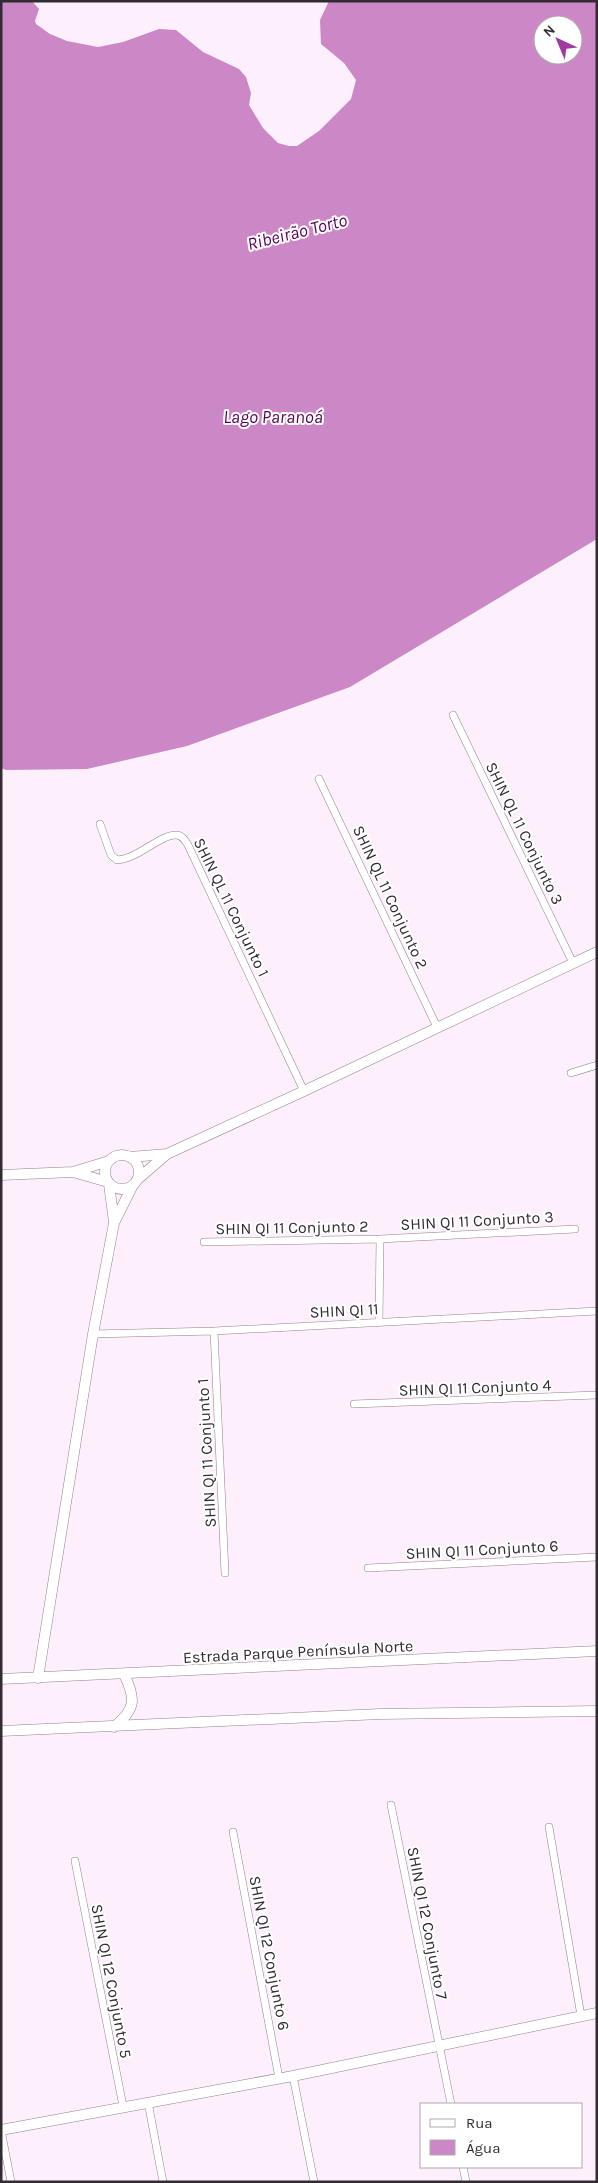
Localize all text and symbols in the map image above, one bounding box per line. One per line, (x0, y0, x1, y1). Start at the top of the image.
north arrow (533, 15, 583, 65)
text: N (540, 21, 559, 41)
water label: Ribeirão Torto (245, 209, 349, 255)
water label: Lago Paranoá (223, 406, 323, 428)
street label: SHIN QL 11 Conjunto 3 (482, 759, 567, 908)
street label: SHIN QL 11 Conjunto 2 (349, 822, 432, 972)
street label: SHIN QL 11 Conjunto 1 (190, 835, 273, 980)
street label: SHIN QI 11 Conjunto 3 (400, 1207, 554, 1234)
street label: SHIN QI 11 Conjunto 2 (215, 1217, 369, 1238)
street label: SHIN QI 11 (309, 1299, 379, 1322)
street label: SHIN QI 11 Conjunto 4 (398, 1375, 552, 1400)
street label: SHIN QI 11 Conjunto 1 (193, 1378, 220, 1528)
street label: SHIN QI 11 Conjunto 6 (405, 1536, 559, 1563)
street label: Estrada Parque Península Norte (182, 1636, 414, 1667)
street label: SHIN QI 12 Conjunto 7 (403, 1845, 452, 2002)
street label: SHIN QI 12 Conjunto 6 (245, 1874, 294, 2032)
street label: SHIN QI 12 Conjunto 5 (87, 1902, 136, 2060)
legend (420, 2103, 583, 2168)
text: Rua (466, 2114, 493, 2132)
text: Água (466, 2139, 500, 2157)

